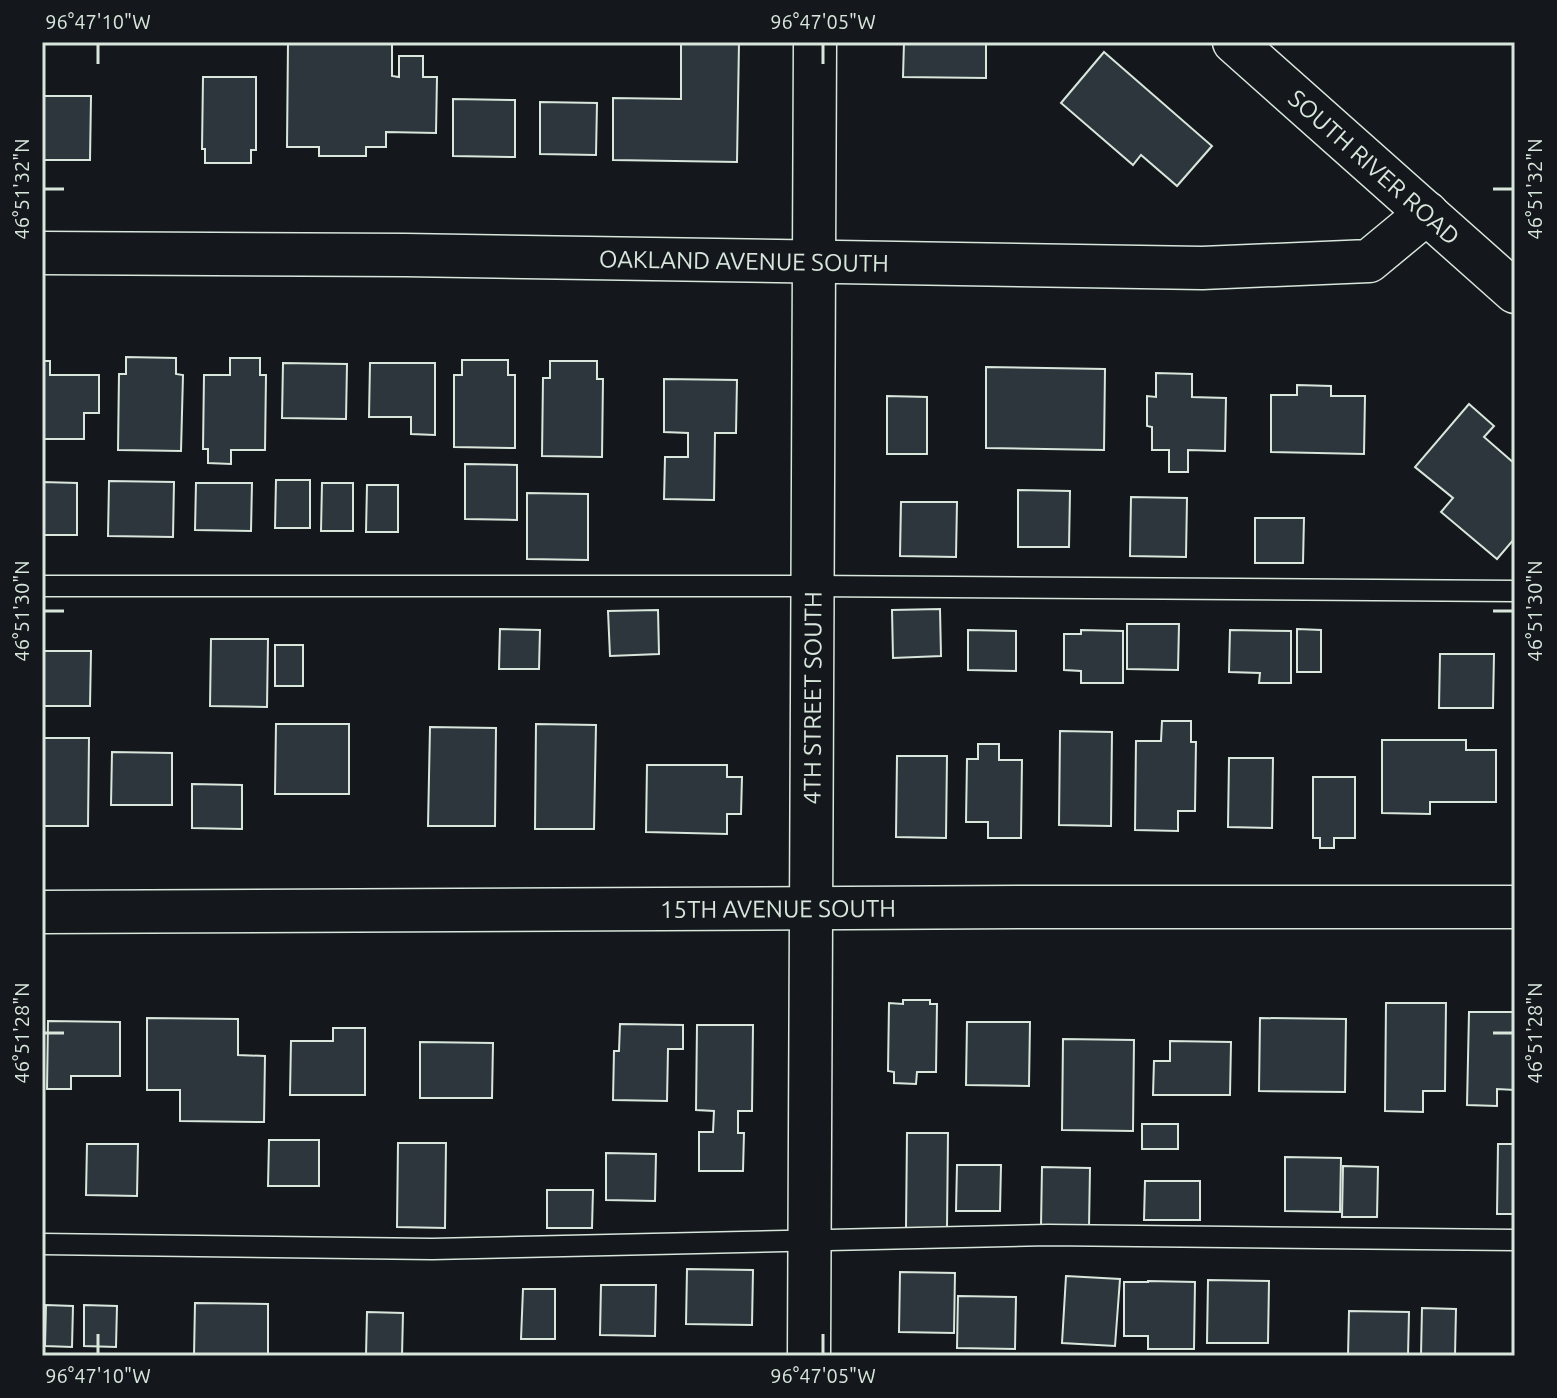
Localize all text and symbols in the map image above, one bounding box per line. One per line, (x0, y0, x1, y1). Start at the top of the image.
text: 96°47'10"W (45, 10, 151, 33)
text: 96°47'05"W (770, 10, 876, 33)
street label: SOUTH RIVER ROAD (1284, 84, 1465, 250)
text: 46°51'32"N (10, 138, 33, 240)
text: 46°51'32"N (1523, 138, 1546, 240)
street label: OAKLAND AVENUE SOUTH (599, 245, 889, 276)
text: 46°51'30"N (10, 560, 33, 662)
text: 46°51'30"N (1523, 560, 1546, 662)
street label: 4TH STREET SOUTH (798, 591, 826, 805)
street label: 15TH AVENUE SOUTH (660, 894, 896, 922)
text: 46°51'28"N (10, 982, 33, 1084)
text: 46°51'28"N (1523, 982, 1546, 1084)
text: 96°47'10"W (45, 1364, 151, 1387)
text: 96°47'05"W (770, 1364, 876, 1387)

